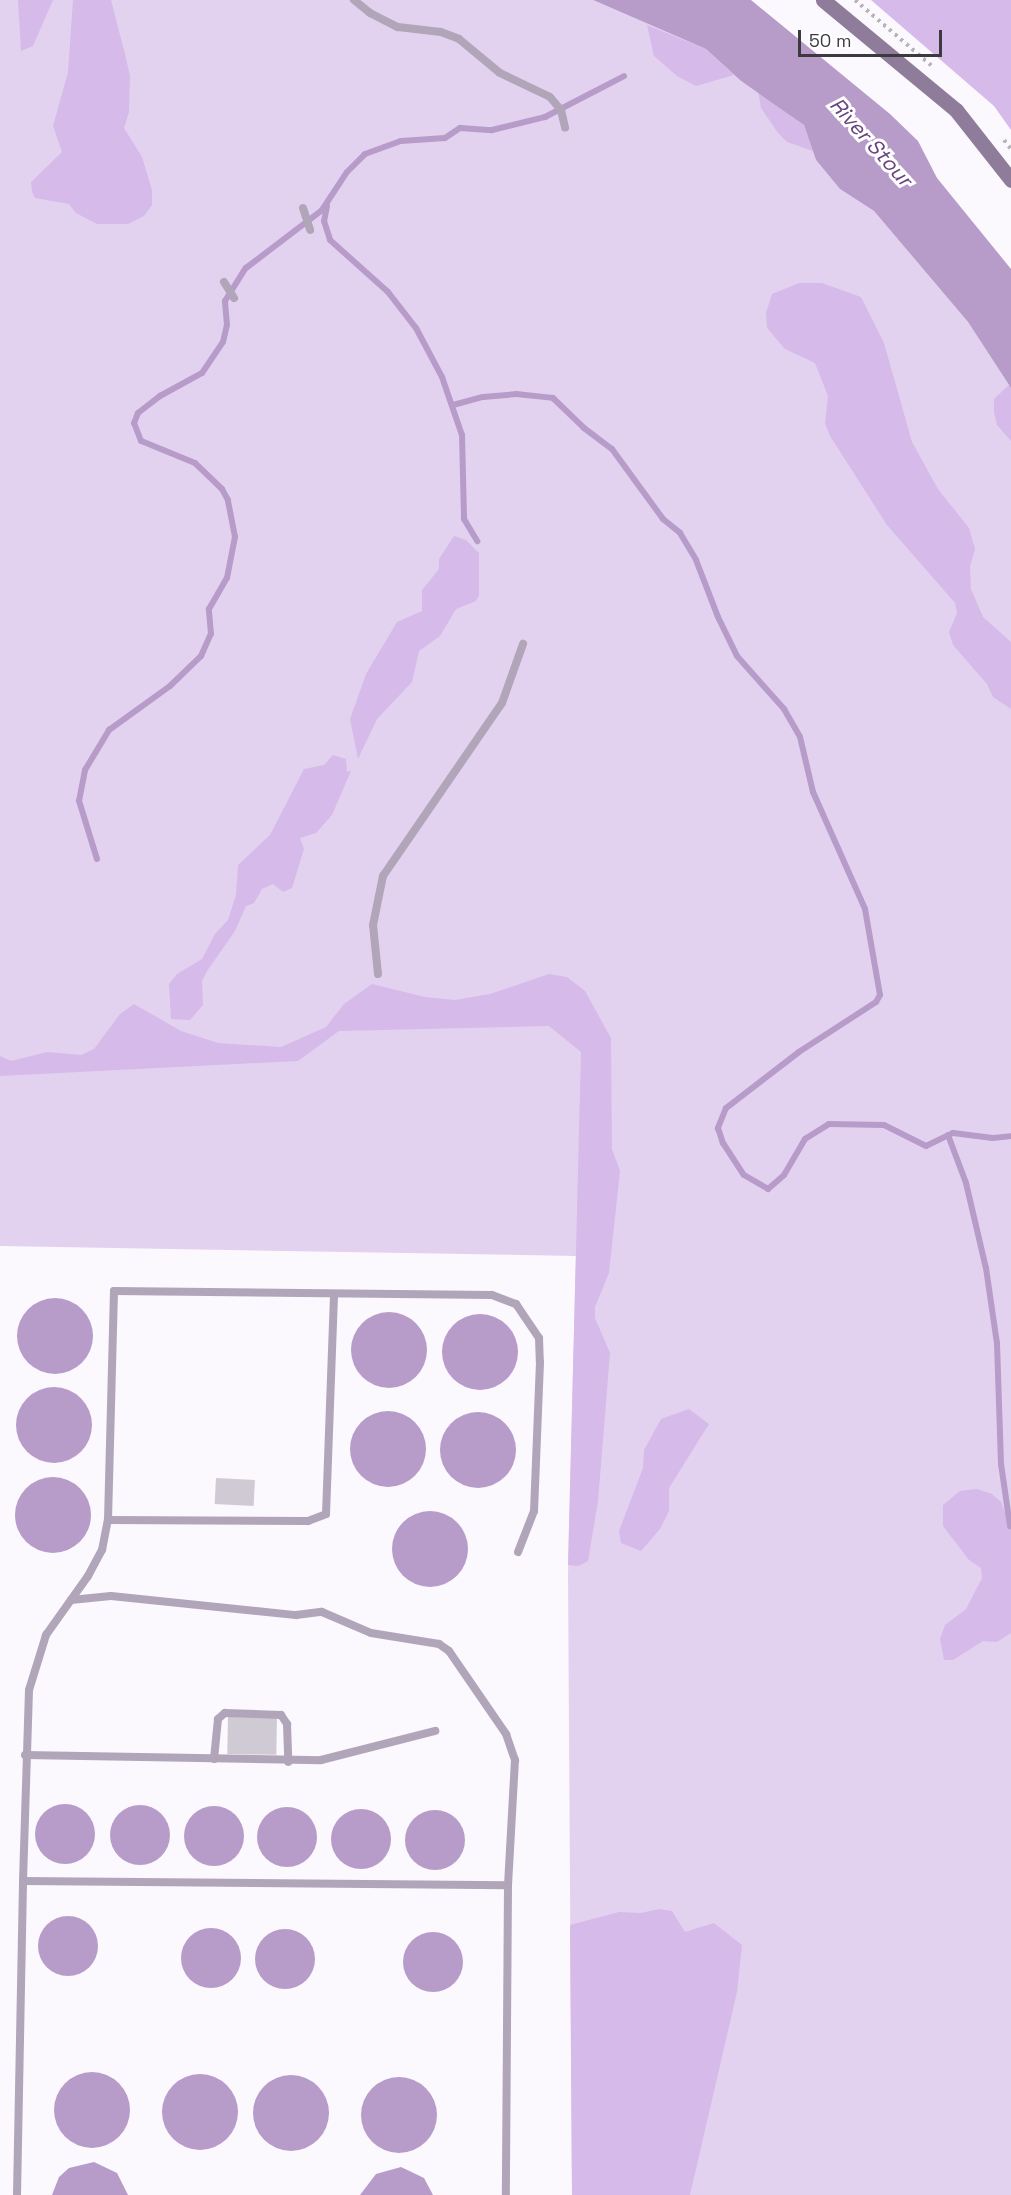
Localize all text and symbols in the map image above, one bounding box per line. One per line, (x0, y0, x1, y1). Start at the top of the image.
scale bar (801, 18, 945, 56)
text: 50 m (809, 29, 851, 52)
water label: River Stour (825, 92, 917, 192)

